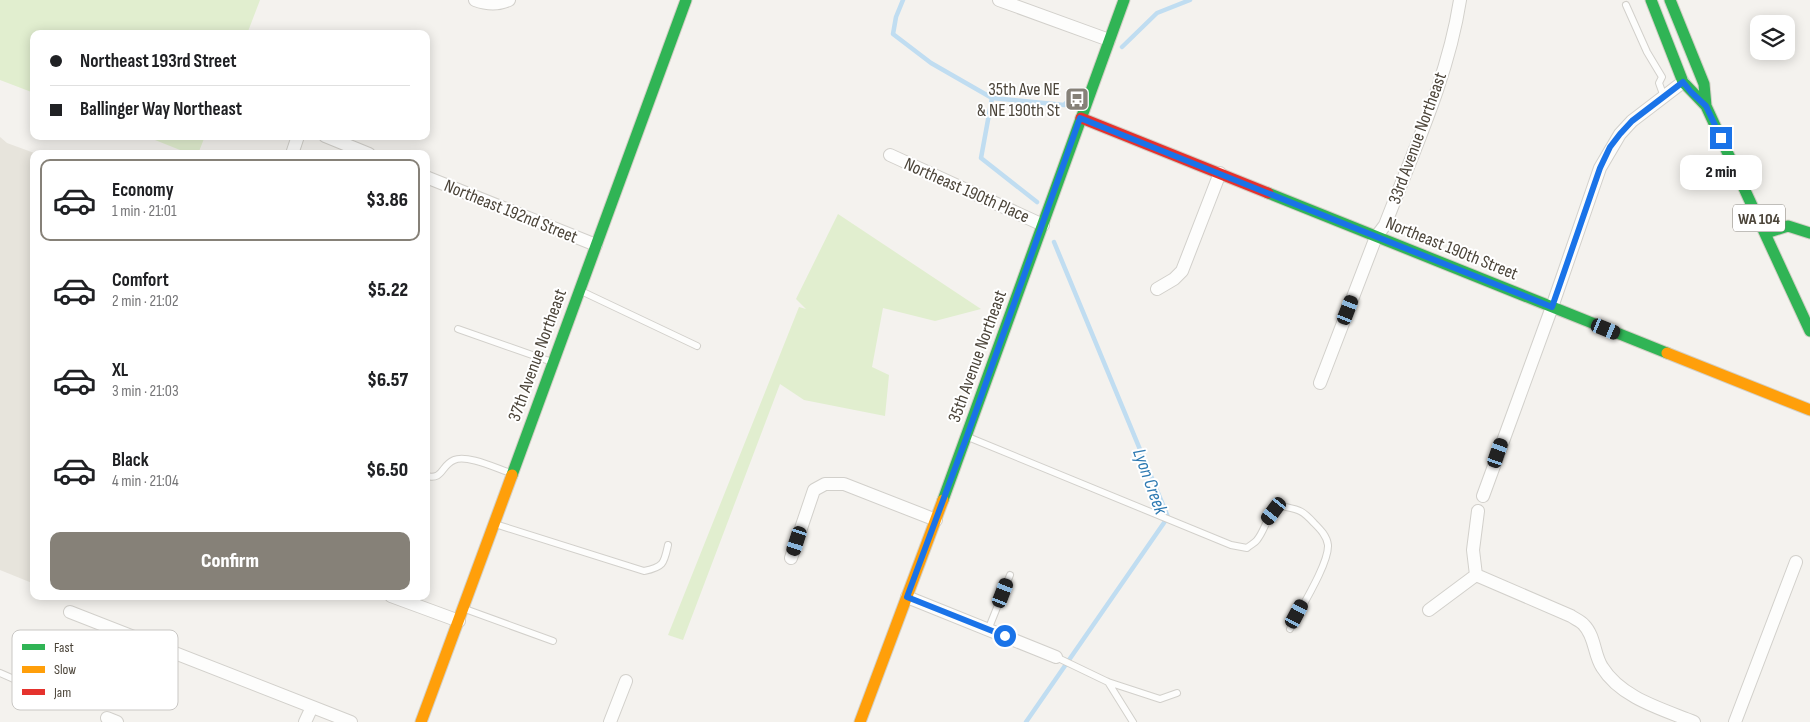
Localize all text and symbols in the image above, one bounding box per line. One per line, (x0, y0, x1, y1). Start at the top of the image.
map controls (1750, 15, 1795, 60)
button: layers (1750, 15, 1795, 60)
text: Northeast 193rd Street (80, 50, 237, 73)
street label: 33rd Avenue Northeast (1384, 69, 1451, 207)
place label: 35th Ave NE & NE 190th St (977, 79, 1061, 121)
bus stop icon: 35th Ave NE & NE 190th St (1064, 86, 1090, 112)
text: Ballinger Way Northeast (80, 98, 242, 121)
route end (1710, 127, 1732, 149)
street label: Northeast 190th Place (901, 153, 1033, 227)
callout: 2 min (1680, 156, 1762, 190)
text: 2 min (1705, 163, 1737, 182)
street label: Northeast 192nd Street (441, 175, 581, 248)
icon: car (52, 178, 97, 223)
text: Economy (112, 179, 174, 202)
text: $3.86 (366, 189, 408, 212)
text: 1 min · 21:01 (112, 202, 177, 221)
road number: WA 104 (1733, 204, 1785, 232)
street label: Northeast 190th Street (1383, 212, 1521, 285)
icon: car (52, 268, 97, 313)
text: Comfort (112, 269, 169, 292)
text: $5.22 (368, 279, 408, 302)
street label: 37th Avenue Northeast (504, 286, 571, 424)
street label: 35th Avenue Northeast (944, 287, 1011, 425)
text: 2 min · 21:02 (112, 292, 178, 311)
car (1335, 293, 1360, 327)
car (1589, 316, 1622, 342)
icon: car (52, 358, 97, 403)
text: XL (112, 359, 128, 382)
text: $6.57 (367, 369, 408, 392)
text: 3 min · 21:03 (112, 382, 179, 401)
car (1486, 436, 1509, 470)
water label: Lyon Creek (1127, 446, 1172, 518)
icon: car (52, 448, 97, 493)
text: Black (112, 449, 149, 472)
text: $6.50 (367, 459, 408, 482)
text: 4 min · 21:04 (112, 472, 179, 491)
car (1258, 495, 1289, 527)
car (785, 524, 808, 558)
button: Confirm (50, 532, 410, 590)
car (990, 576, 1015, 610)
car (1283, 597, 1310, 631)
route start (994, 625, 1016, 647)
legend (12, 630, 178, 710)
text: Fast (54, 639, 74, 656)
text: Slow (54, 661, 76, 678)
text: Jam (53, 684, 71, 701)

